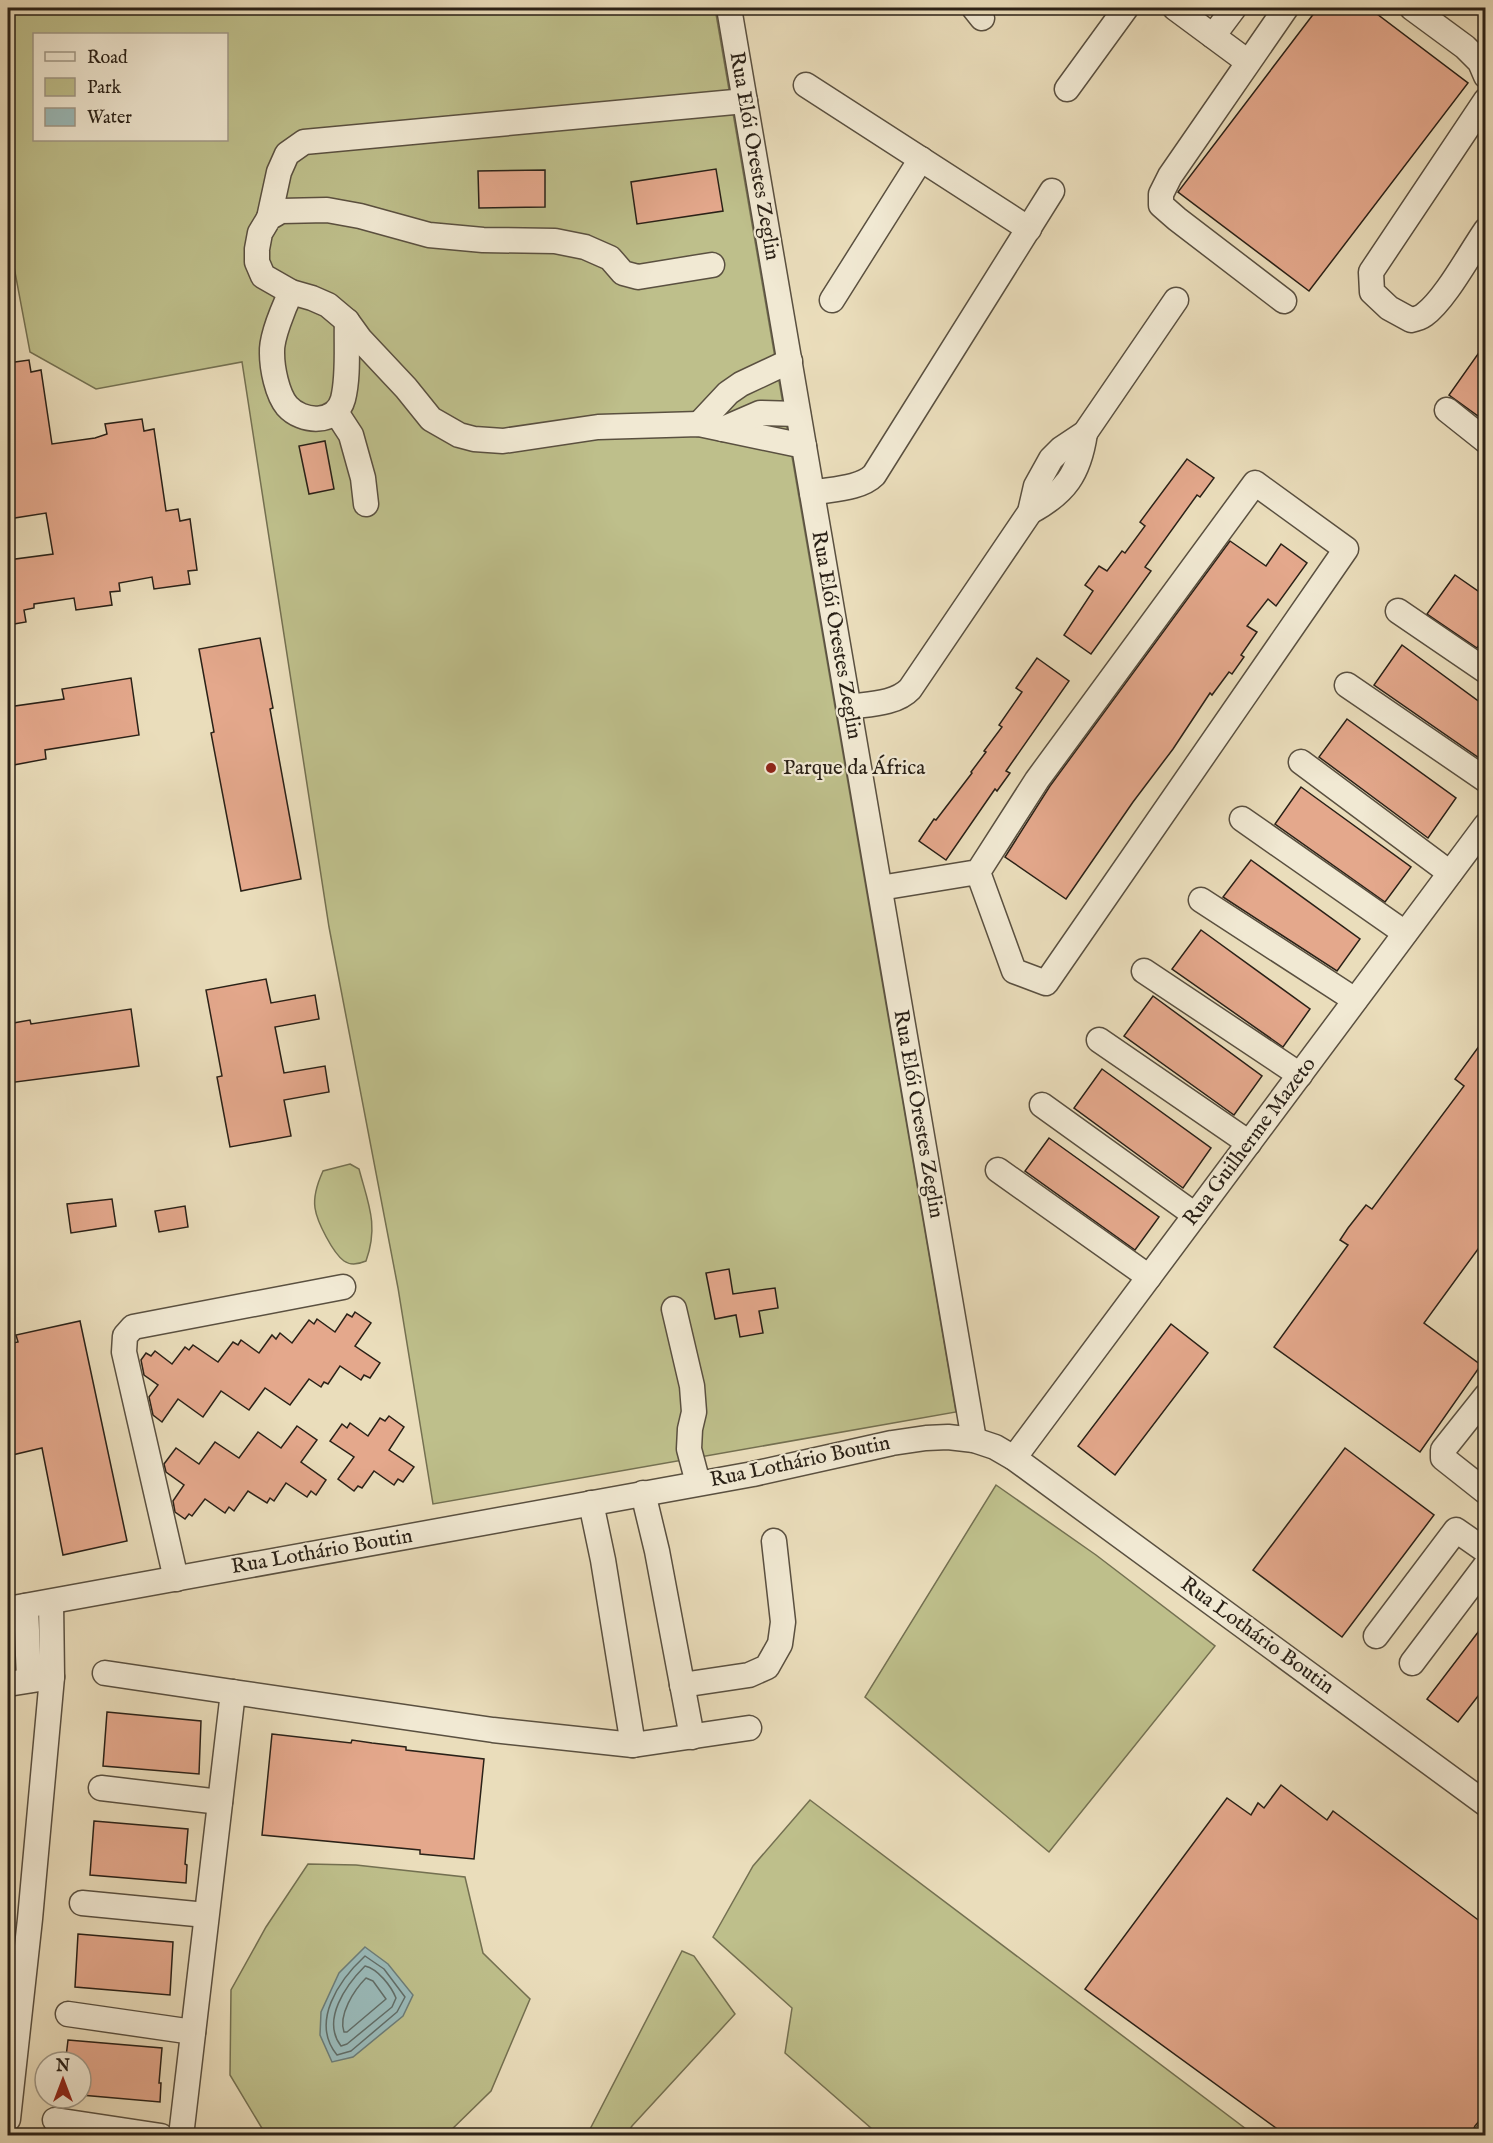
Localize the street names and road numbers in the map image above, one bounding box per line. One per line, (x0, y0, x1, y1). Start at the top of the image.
street label: Rua Elói Orestes Zeglin (722, 50, 786, 262)
street label: Rua Elói Orestes Zeglin (804, 529, 868, 741)
street label: Rua Elói Orestes Zeglin (886, 1008, 950, 1220)
street label: Rua Guilherme Mazeto (1178, 1052, 1322, 1232)
street label: Rua Lothário Boutin (707, 1430, 893, 1494)
street label: Rua Lothário Boutin (229, 1523, 415, 1581)
street label: Rua Lothário Boutin (1175, 1571, 1339, 1701)

